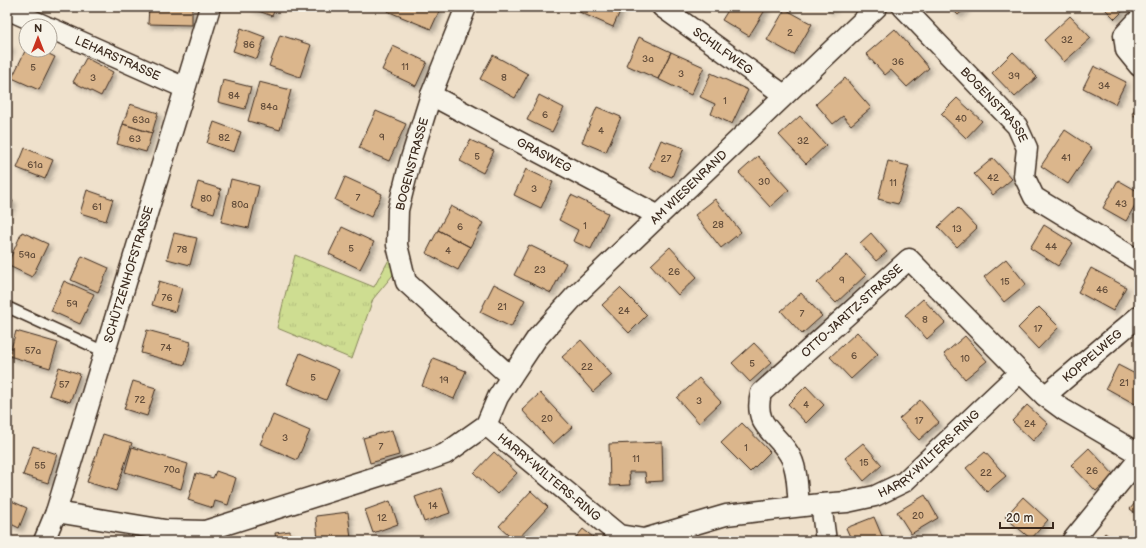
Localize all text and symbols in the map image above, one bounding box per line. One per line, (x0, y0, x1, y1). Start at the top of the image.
north arrow (18, 18, 58, 58)
text: N (34, 22, 42, 35)
street label: SCHILFWEG (690, 25, 755, 78)
house number: 2 (787, 27, 793, 39)
street label: LEHARSTRASSE (72, 33, 163, 84)
house number: 32 (1061, 34, 1073, 46)
house number: 86 (243, 39, 255, 51)
house number: 3a (642, 53, 654, 65)
house number: 36 (892, 56, 904, 68)
house number: 11 (401, 61, 409, 73)
house number: 5 (30, 62, 36, 74)
street label: BOGENSTRASSE (957, 64, 1030, 145)
house number: 3 (678, 68, 684, 80)
house number: 39 (1008, 70, 1020, 82)
house number: 3 (90, 72, 96, 84)
house number: 8 (501, 72, 507, 84)
house number: 34 (1098, 80, 1110, 92)
house number: 84 (228, 90, 240, 102)
house number: 1 (723, 95, 727, 107)
house number: 84a (260, 101, 278, 113)
house number: 6 (542, 109, 548, 121)
house number: 40 (955, 113, 967, 125)
house number: 63a (132, 114, 150, 126)
street label: BOGENSTRASSE (393, 116, 432, 212)
house number: 4 (598, 125, 604, 137)
house number: 9 (379, 131, 385, 143)
house number: 82 (218, 132, 230, 144)
house number: 63 (129, 133, 141, 145)
street label: GRASWEG (514, 135, 574, 176)
house number: 32 (797, 135, 809, 147)
street label: AM WIESENRAND (647, 147, 731, 228)
house number: 5 (474, 151, 480, 163)
house number: 41 (1061, 152, 1071, 164)
house number: 27 (661, 153, 671, 165)
house number: 61a (27, 159, 43, 171)
house number: 42 (987, 172, 999, 184)
house number: 30 (758, 176, 770, 188)
house number: 11 (889, 177, 897, 189)
house number: 3 (531, 183, 537, 195)
house number: 7 (356, 192, 361, 204)
house number: 80 (200, 193, 212, 205)
house number: 43 (1115, 198, 1127, 210)
house number: 80a (231, 199, 249, 211)
house number: 61 (92, 201, 102, 213)
street label: SCHÜTZENHOFSTRASSE (101, 204, 157, 345)
house number: 28 (712, 219, 724, 231)
house number: 1 (583, 220, 587, 232)
house number: 6 (457, 221, 463, 233)
house number: 13 (952, 223, 962, 235)
house number: 44 (1045, 241, 1057, 253)
house number: 5 (348, 243, 354, 255)
house number: 78 (177, 244, 188, 256)
house number: 4 (445, 245, 451, 257)
house number: 59a (18, 249, 36, 261)
street label: OTTO-JARITZ-STRASSE (798, 261, 906, 361)
house number: 23 (534, 264, 546, 276)
house number: 26 (668, 266, 680, 278)
house number: 9 (839, 274, 845, 286)
house number: 15 (1000, 276, 1010, 288)
house number: 46 (1096, 284, 1108, 296)
house number: 76 (161, 292, 173, 304)
house number: 59 (66, 298, 78, 310)
house number: 21 (497, 301, 507, 313)
house number: 24 (618, 305, 630, 317)
house number: 7 (800, 308, 805, 320)
house number: 8 (922, 314, 928, 326)
house number: 17 (1034, 323, 1042, 335)
street label: KOPPELWEG (1060, 327, 1126, 386)
house number: 74 (160, 342, 172, 354)
house number: 57a (25, 345, 41, 357)
house number: 6 (851, 350, 857, 362)
house number: 10 (960, 353, 970, 365)
house number: 5 (749, 358, 755, 370)
house number: 22 (581, 361, 593, 373)
house number: 5 (310, 372, 316, 384)
house number: 19 (439, 374, 449, 386)
house number: 21 (1119, 377, 1129, 389)
house number: 57 (59, 379, 69, 391)
house number: 72 (135, 394, 146, 406)
house number: 3 (696, 395, 702, 407)
house number: 4 (803, 399, 809, 411)
street label: HARRY-WILTERS-RING (876, 407, 983, 501)
house number: 20 (541, 413, 553, 425)
house number: 17 (915, 415, 923, 427)
house number: 24 (1024, 418, 1036, 430)
street label: HARRY-WILTERS-RING (494, 431, 603, 525)
house number: 3 (282, 432, 288, 444)
house number: 7 (379, 441, 384, 453)
house number: 1 (744, 442, 748, 454)
house number: 11 (632, 453, 640, 465)
house number: 15 (859, 457, 869, 469)
house number: 55 (34, 460, 46, 472)
house number: 70a (164, 464, 181, 476)
house number: 26 (1086, 465, 1098, 477)
house number: 22 (980, 467, 992, 479)
house number: 14 (428, 500, 438, 512)
scale bar (1000, 504, 1053, 530)
house number: 20 (912, 510, 924, 522)
text: 20 m (1006, 511, 1033, 526)
house number: 12 (377, 512, 387, 524)

